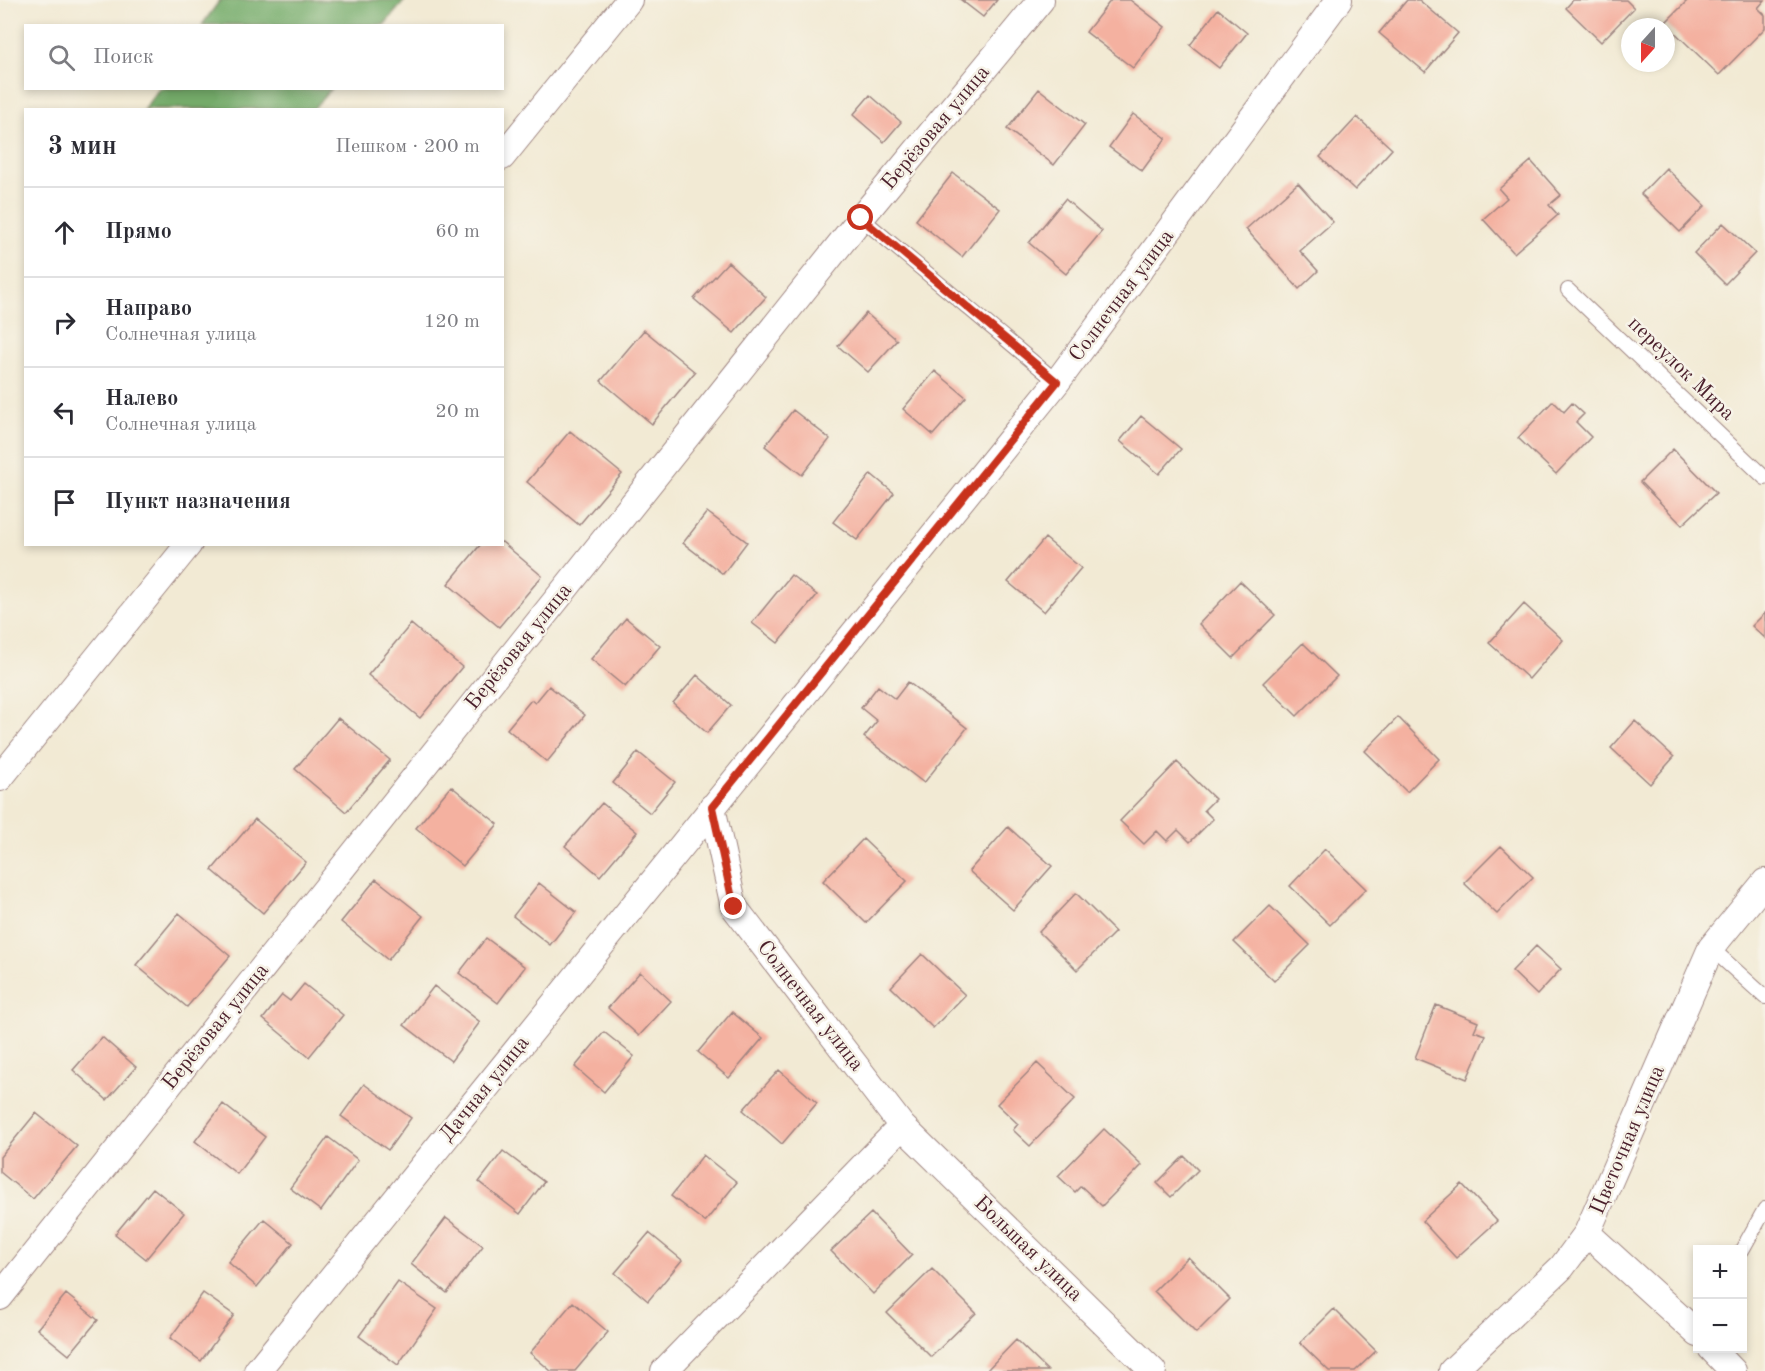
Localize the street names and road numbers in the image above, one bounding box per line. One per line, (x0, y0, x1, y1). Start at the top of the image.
street label: Берёзовая улица (878, 62, 994, 194)
street label: Солнечная улица (1066, 226, 1178, 366)
street label: переулок Мира (1624, 313, 1738, 425)
street label: Берёзовая улица (462, 580, 576, 714)
street label: Солнечная улица (753, 937, 867, 1075)
street label: Берёзовая улица (159, 960, 273, 1094)
street label: Дачная улица (436, 1032, 534, 1146)
street label: Цветочная улица (1587, 1062, 1669, 1218)
street label: Большая улица (970, 1192, 1086, 1306)

